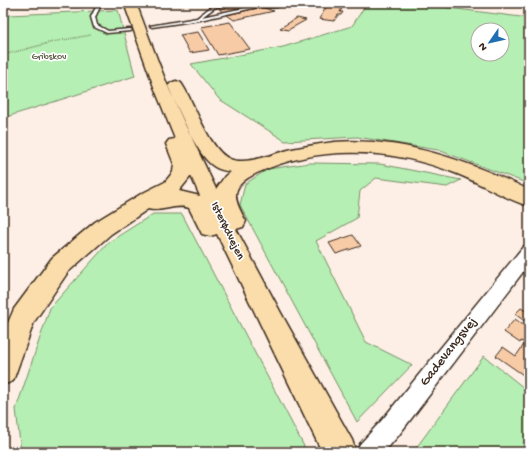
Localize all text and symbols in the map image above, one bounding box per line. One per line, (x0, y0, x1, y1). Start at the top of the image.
north arrow (470, 22, 510, 62)
text: N (476, 40, 490, 53)
park label: Gribskov (31, 51, 67, 63)
street label: Isterødvejen (207, 200, 247, 263)
street label: Gadevangsvej (417, 314, 481, 390)

